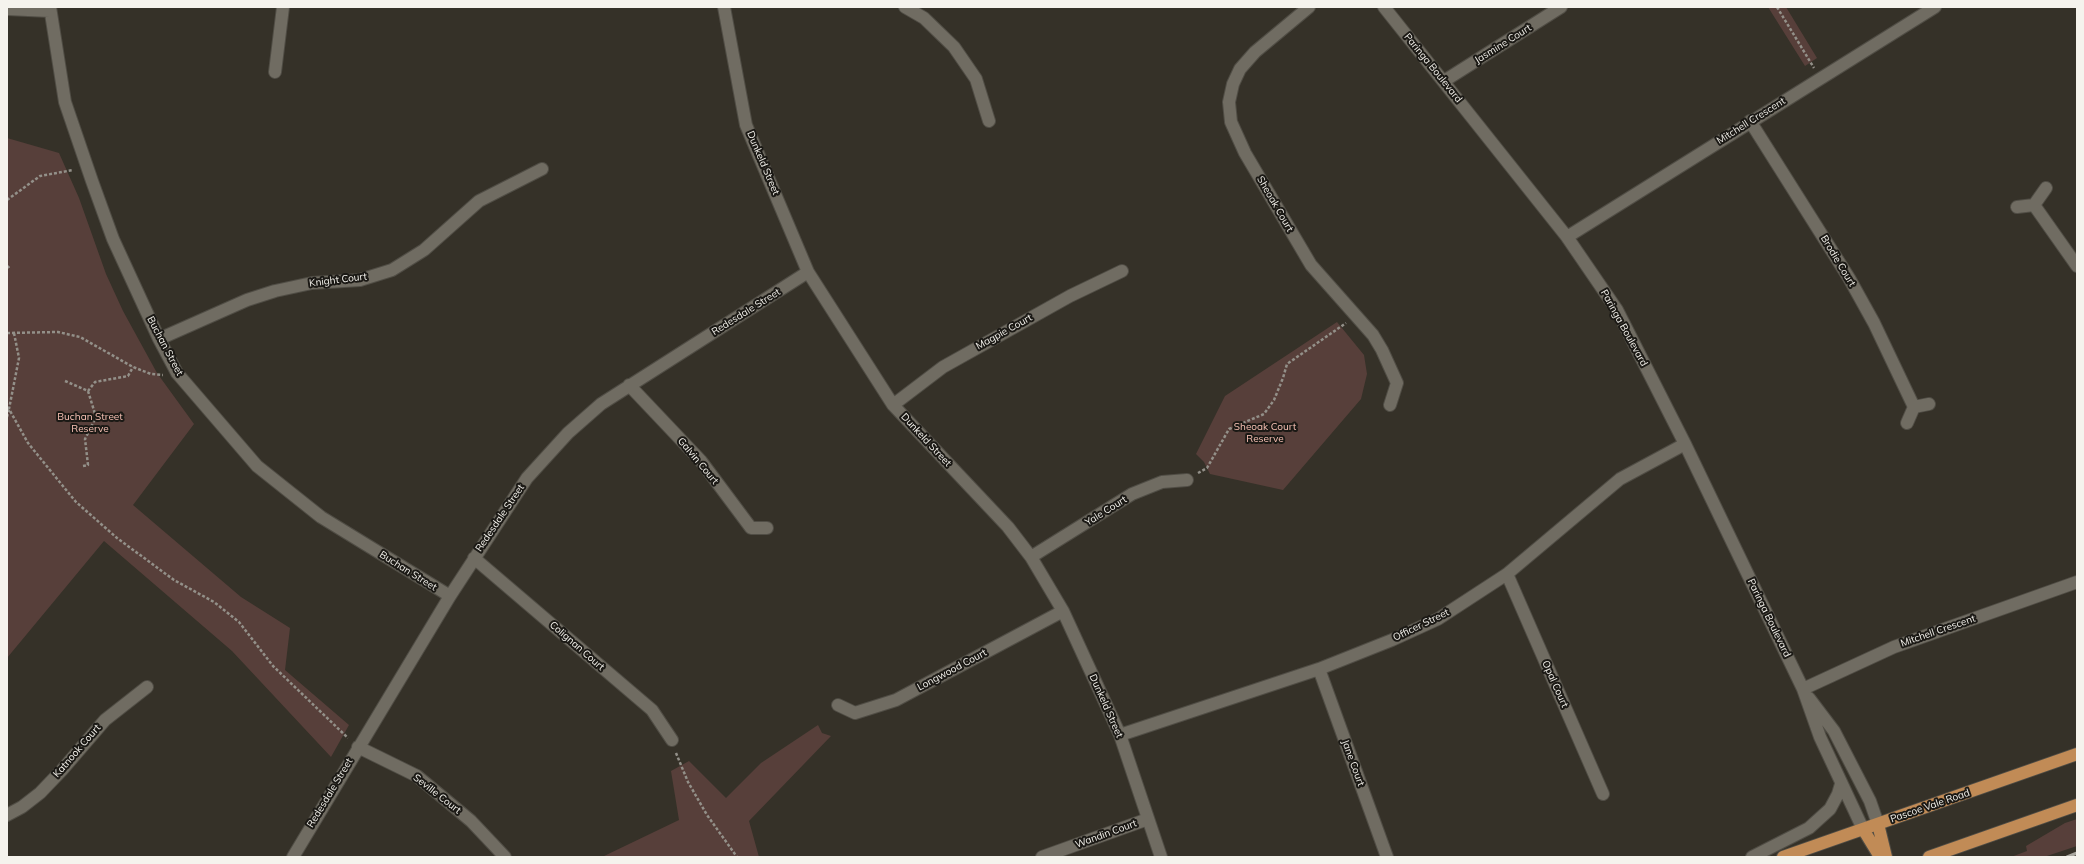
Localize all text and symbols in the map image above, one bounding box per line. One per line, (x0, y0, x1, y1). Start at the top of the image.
street label: Jasmine Court (1472, 22, 1534, 66)
street label: Paringa Boulevard (1401, 31, 1465, 105)
street label: Mitchell Crescent (1715, 95, 1787, 147)
street label: Dunkeld Street (744, 129, 782, 197)
street label: Sheoak Court (1254, 174, 1296, 234)
street label: Brodie Court (1818, 233, 1858, 289)
street label: Knight Court (309, 271, 367, 289)
street label: Redesdale Street (709, 286, 783, 338)
street label: Paringa Boulevard (1598, 288, 1650, 368)
street label: Magpie Court (974, 312, 1034, 352)
street label: Buchan Street (144, 314, 186, 378)
park label: Buchan Street Reserve (57, 411, 123, 434)
street label: Dunkeld Street (898, 411, 954, 469)
park label: Sheoak Court Reserve (1234, 421, 1296, 444)
street label: Galvin Court (675, 435, 721, 487)
street label: Redesdale Street (473, 482, 527, 554)
street label: Yale Court (1083, 493, 1129, 529)
street label: Buchan Street (377, 549, 439, 593)
street label: Paringa Boulevard (1745, 577, 1793, 659)
street label: Officer Street (1391, 606, 1451, 644)
street label: Mitchell Crescent (1899, 613, 1977, 649)
street label: Colignan Court (547, 619, 607, 673)
street label: Longwood Court (915, 647, 989, 693)
street label: Opal Court (1539, 659, 1571, 709)
street label: Dunkeld Street (1087, 672, 1125, 740)
street label: Katnook Court (51, 722, 103, 780)
street label: Jane Court (1339, 738, 1367, 788)
street label: Redesdale Street (305, 756, 355, 830)
street label: Seville Court (411, 772, 463, 816)
street label: Pascoe Vale Road (1889, 787, 1971, 825)
street label: Wandin Court (1074, 817, 1138, 851)

